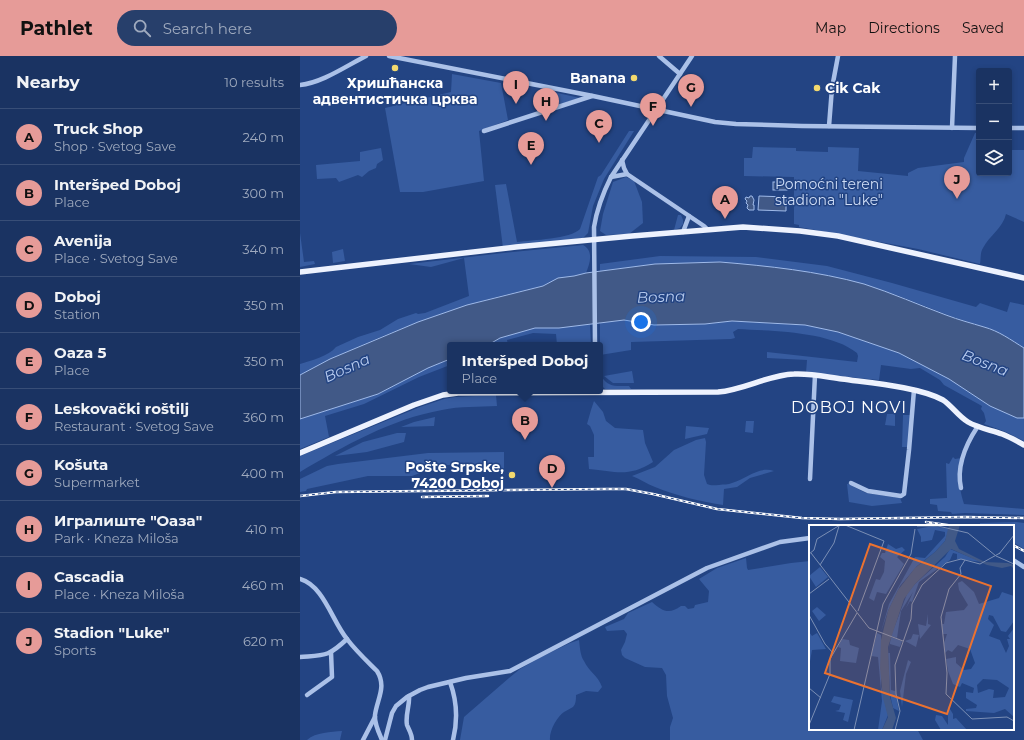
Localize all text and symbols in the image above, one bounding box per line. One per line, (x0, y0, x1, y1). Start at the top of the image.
search box (117, 10, 397, 46)
text: Pathlet (20, 17, 93, 40)
icon: search (131, 17, 153, 39)
text: Search here (163, 19, 252, 38)
text: Map (815, 19, 846, 37)
text: Directions (868, 19, 940, 37)
text: Saved (962, 19, 1004, 37)
marker: Хришћанска адвентистичка црква (390, 63, 400, 73)
map controls (976, 68, 1012, 176)
button: + (976, 68, 1012, 104)
place label: Banana (570, 69, 626, 87)
pin: I (503, 71, 529, 104)
text: Nearby (16, 72, 80, 92)
marker: Banana (629, 73, 639, 83)
text: 10 results (224, 74, 284, 90)
place label: Хришћанска адвентистичка црква (313, 74, 477, 108)
pin: G (678, 74, 704, 107)
place label: Cik Cak (825, 79, 881, 97)
marker: Cik Cak (812, 83, 822, 93)
pin: H (533, 88, 559, 121)
pin: F (640, 93, 666, 126)
button: − (976, 104, 1012, 140)
pin: C (586, 110, 612, 143)
text: Truck Shop (54, 119, 143, 138)
text: A (24, 129, 34, 145)
text: 240 m (243, 129, 284, 145)
pin: E (518, 132, 544, 165)
text: Shop · Svetog Save (54, 138, 176, 154)
button: layers (976, 140, 1012, 176)
pin: J (944, 166, 970, 199)
text: Interšped Doboj (54, 175, 181, 194)
park label: Pomoćni tereni stadiona "Luke" (775, 175, 883, 209)
text: B (24, 185, 34, 201)
text: 300 m (242, 185, 284, 201)
pin: A (712, 186, 738, 219)
text: Place (54, 194, 90, 210)
text: Avenija (54, 231, 112, 250)
text: C (24, 241, 34, 257)
text: 340 m (242, 241, 284, 257)
text: Place · Svetog Save (54, 250, 178, 266)
water label: Bosna (636, 286, 685, 307)
text: Doboj (54, 287, 101, 306)
text: D (24, 297, 34, 313)
text: 350 m (244, 297, 284, 313)
text: Station (54, 306, 100, 322)
your location (631, 312, 651, 332)
popup (447, 342, 603, 394)
text: Oaza 5 (54, 343, 107, 362)
water label: Bosna (959, 345, 1011, 380)
water label: Bosna (321, 349, 373, 386)
text: Interšped Doboj (462, 351, 588, 370)
text: E (25, 353, 33, 369)
text: 350 m (244, 353, 284, 369)
text: Place (54, 362, 90, 378)
text: Place (462, 370, 497, 386)
district label: DOBOJ NOVI (791, 398, 907, 417)
text: Leskovački roštilj (54, 399, 189, 418)
pin: B (512, 407, 538, 440)
text: F (25, 409, 33, 425)
text: 360 m (243, 409, 284, 425)
text: Restaurant · Svetog Save (54, 418, 214, 434)
text: Košuta (54, 455, 108, 474)
pin: D (539, 455, 565, 488)
place label: Pošte Srpske, 74200 Doboj (405, 458, 504, 492)
text: G (24, 465, 34, 481)
text: 400 m (241, 465, 284, 481)
marker: Pošte Srpske, 74200 Doboj (507, 470, 517, 480)
text: Supermarket (54, 474, 140, 490)
text: Игралиште "Оаза" (54, 511, 202, 530)
text: H (24, 521, 34, 537)
text: 410 m (245, 521, 284, 537)
inset map (809, 525, 1014, 730)
text: Park · Kneza Miloša (54, 530, 179, 546)
text: Cascadia (54, 567, 124, 586)
text: I (27, 577, 31, 593)
text: 460 m (242, 577, 284, 593)
text: Place · Kneza Miloša (54, 586, 185, 602)
text: Stadion "Luke" (54, 623, 170, 642)
text: J (25, 633, 33, 649)
text: 620 m (243, 633, 284, 649)
text: Sports (54, 642, 96, 658)

